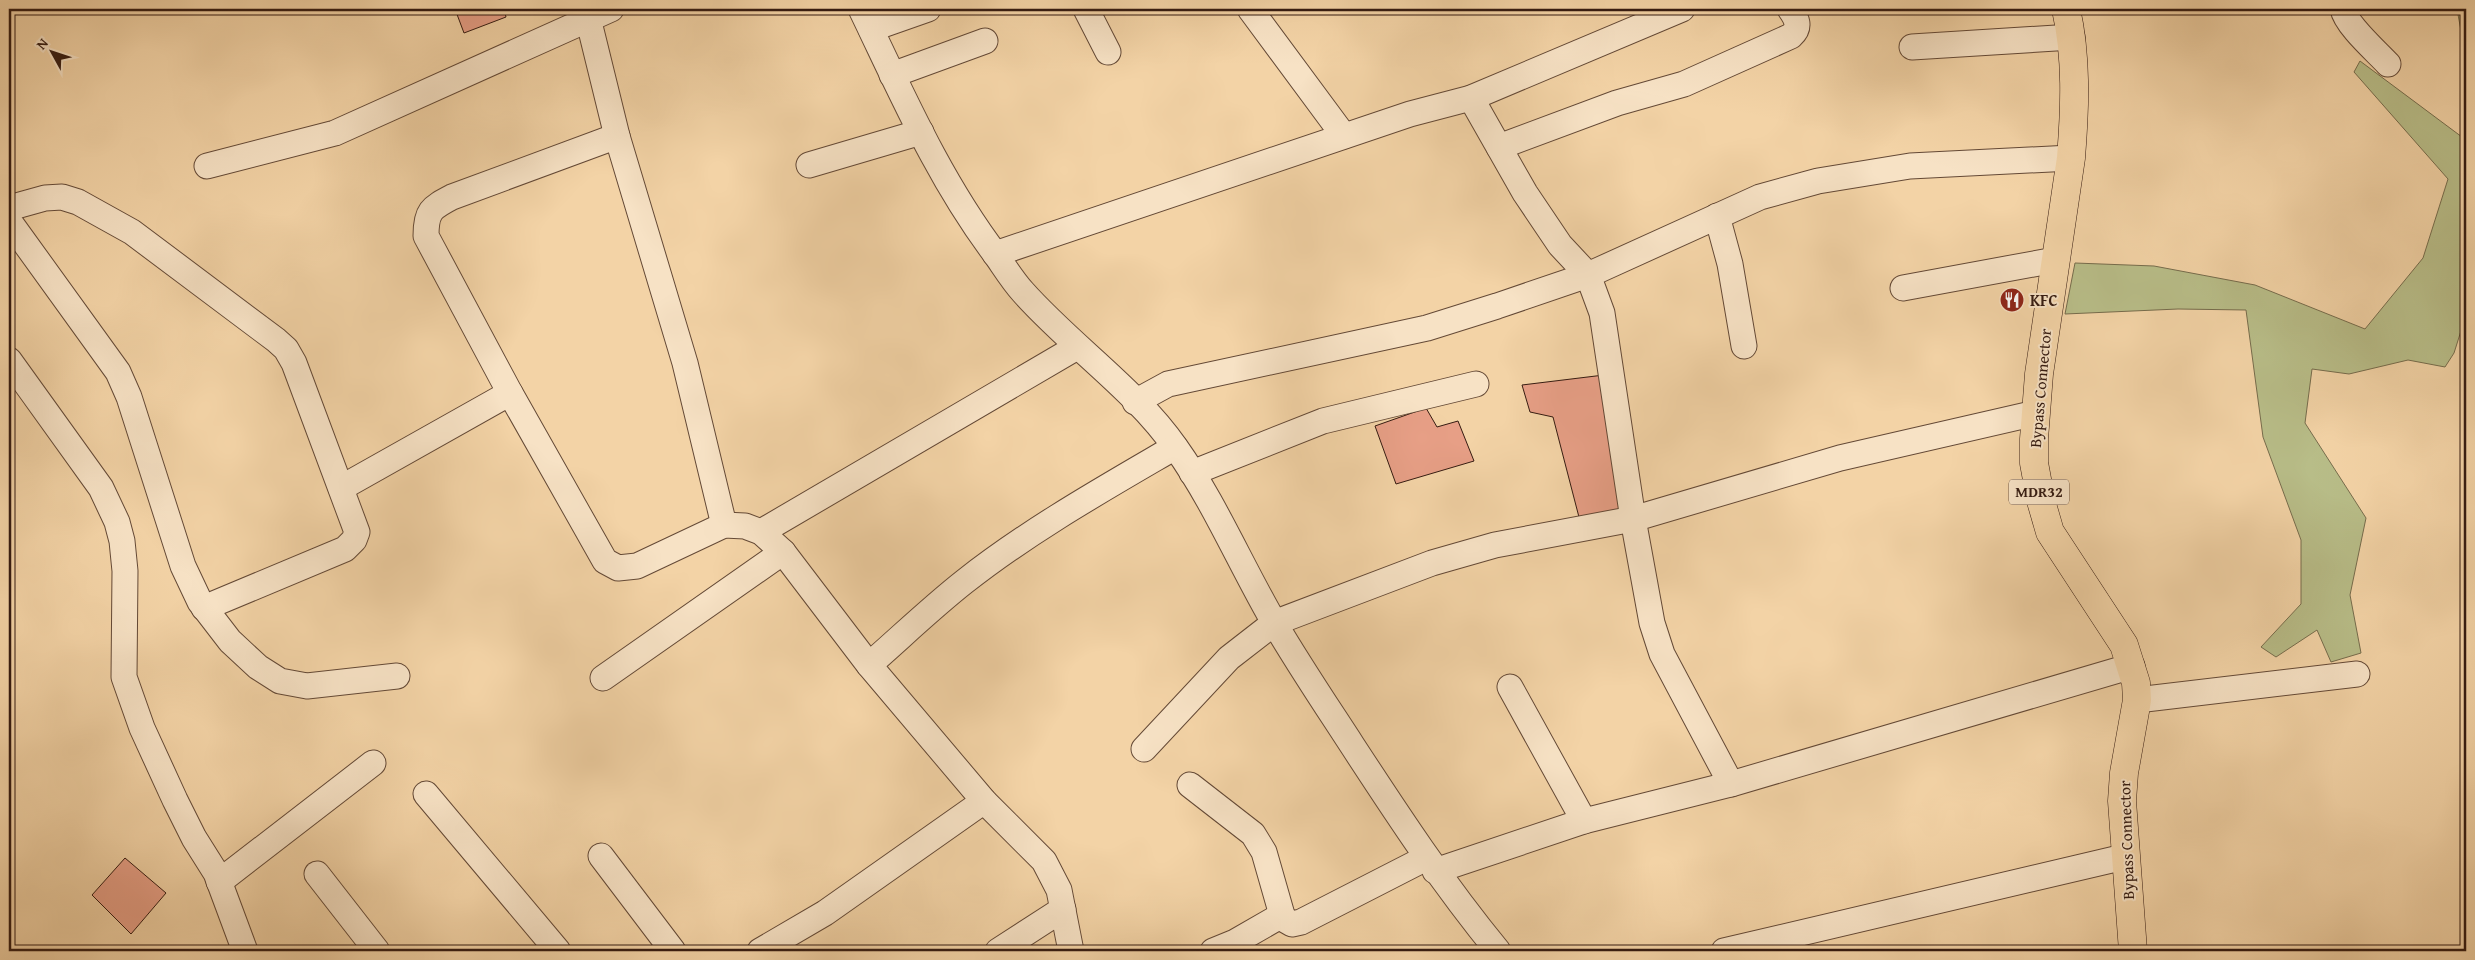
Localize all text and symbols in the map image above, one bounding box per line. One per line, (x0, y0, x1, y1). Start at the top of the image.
north arrow (28, 28, 78, 78)
text: N (31, 33, 53, 54)
restaurant icon: KFC (1999, 287, 2025, 313)
place label: KFC (2030, 288, 2057, 312)
street label: Bypass Connector (2023, 327, 2057, 448)
road number: MDR32 (2009, 480, 2069, 504)
street label: Bypass Connector (2112, 780, 2140, 900)

